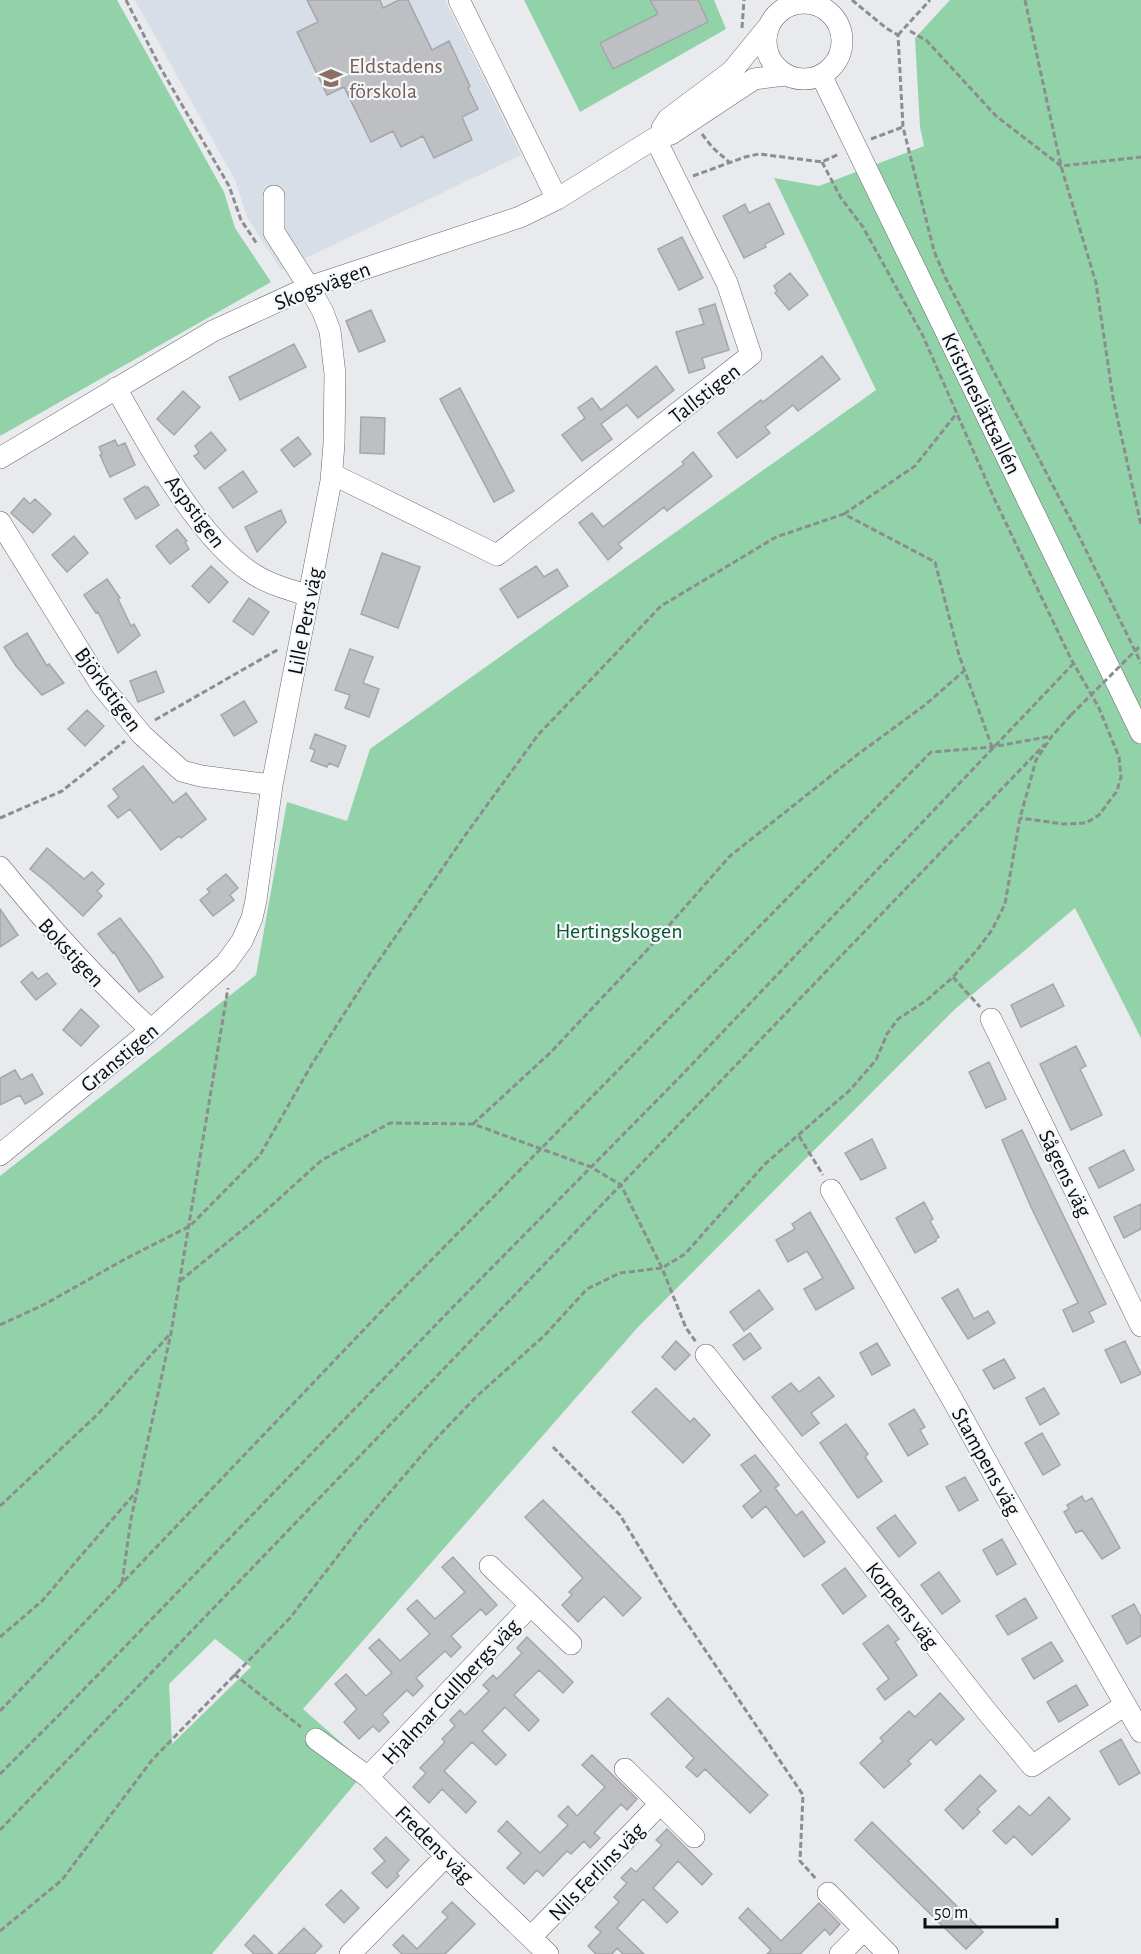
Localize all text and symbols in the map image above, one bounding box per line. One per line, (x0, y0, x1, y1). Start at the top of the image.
place label: Eldstadens förskola (349, 55, 443, 102)
school or university icon: Eldstadens förskola (318, 65, 344, 91)
street label: Skogsvägen (271, 258, 373, 314)
street label: Kristineslättsallén (937, 329, 1025, 478)
street label: Tallstigen (665, 360, 744, 428)
street label: Aspstigen (161, 471, 229, 552)
street label: Lille Pers väg (284, 566, 326, 677)
street label: Björkstigen (70, 643, 146, 736)
street label: Bokstigen (34, 914, 108, 991)
park label: Hertingskogen (555, 920, 683, 942)
street label: Granstigen (77, 1019, 163, 1096)
street label: Sågens väg (1035, 1126, 1096, 1221)
street label: Stampens väg (948, 1404, 1025, 1519)
street label: Korpens väg (862, 1558, 943, 1653)
street label: Hjalmar Gullbergs väg (378, 1614, 524, 1769)
street label: Fredens väg (391, 1801, 478, 1888)
street label: Nils Ferlins väg (545, 1818, 649, 1925)
scale bar (925, 1891, 1057, 1929)
text: 50 m (934, 1904, 968, 1922)

